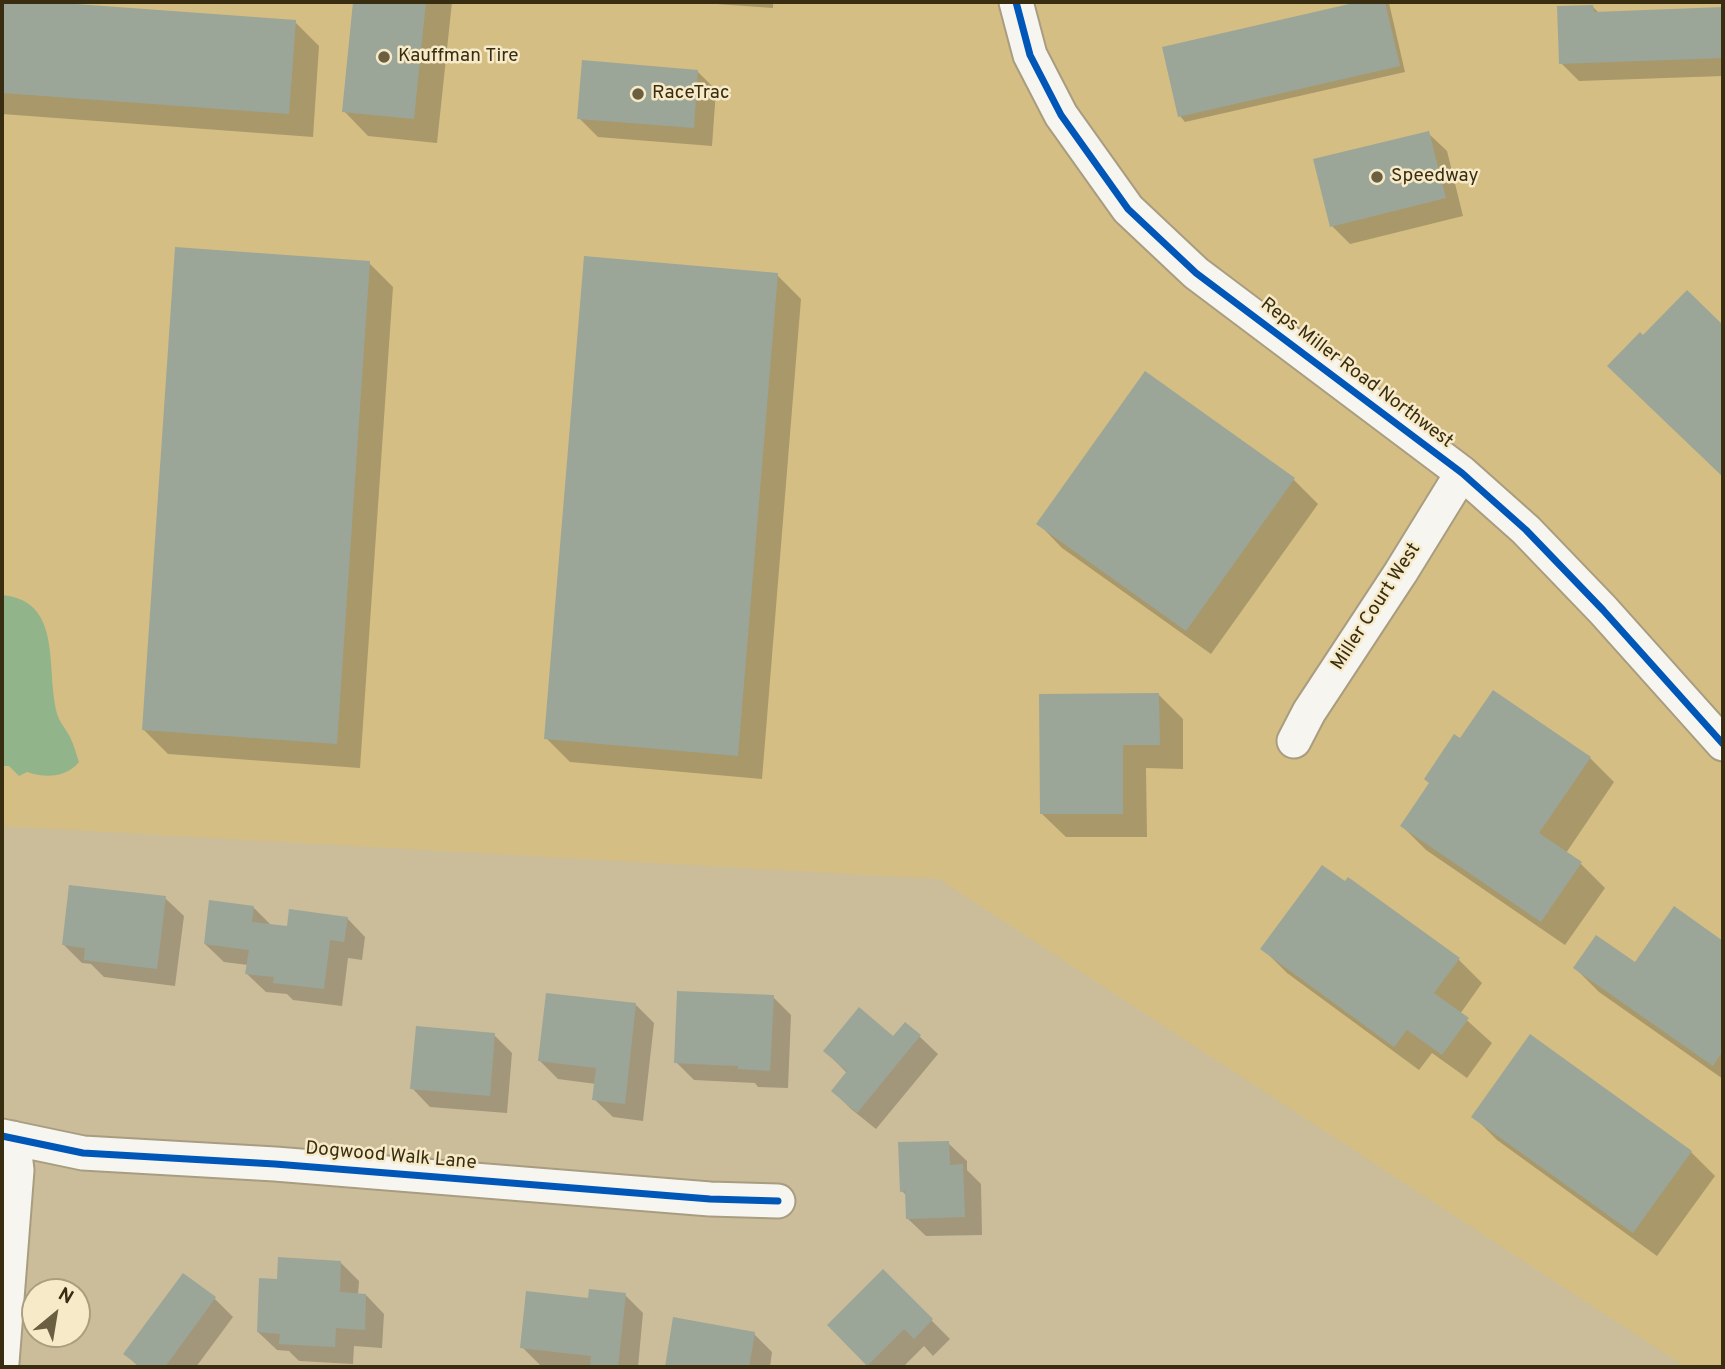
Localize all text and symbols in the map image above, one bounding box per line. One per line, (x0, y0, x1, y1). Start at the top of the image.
place label: Kauffman Tire (398, 46, 518, 68)
marker: Kauffman Tire (376, 49, 392, 65)
place label: RaceTrac (652, 83, 729, 105)
marker: RaceTrac (630, 86, 646, 102)
place label: Speedway (1391, 166, 1479, 188)
marker: Speedway (1369, 169, 1385, 185)
street label: Reps Miller Road Northwest (1255, 294, 1457, 454)
street label: Miller Court West (1327, 539, 1427, 675)
street label: Dogwood Walk Lane (304, 1138, 478, 1176)
north arrow (21, 1278, 91, 1348)
text: N (54, 1283, 77, 1310)

